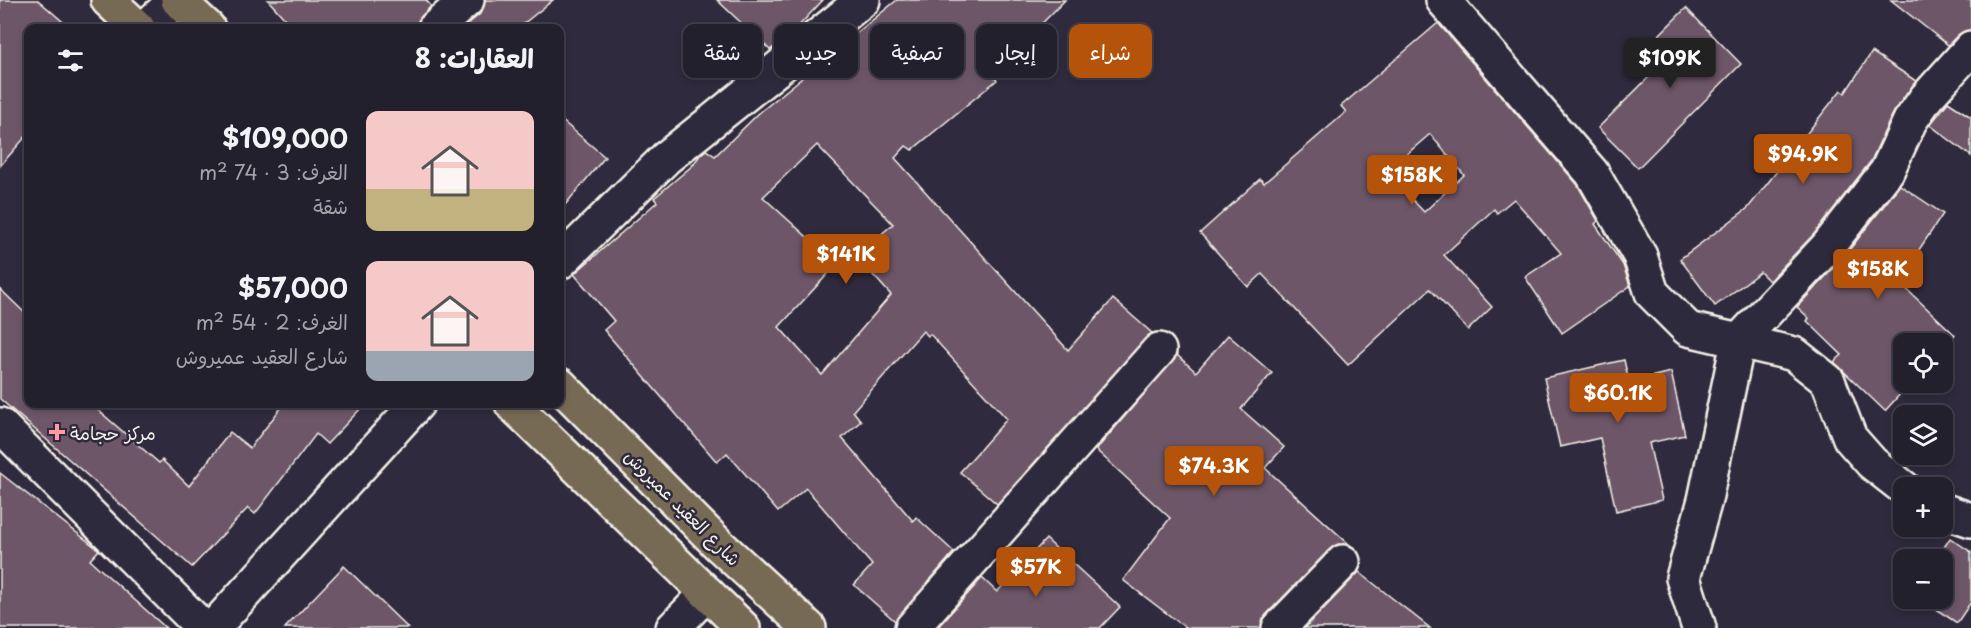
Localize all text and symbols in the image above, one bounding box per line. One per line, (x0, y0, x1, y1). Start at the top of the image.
chip: شقة (683, 24, 762, 78)
chip: جديد (774, 24, 858, 78)
chip: تصفية (870, 24, 964, 78)
chip: إيجار (976, 24, 1057, 78)
chip: شراء (1069, 24, 1152, 78)
text: العقارات: 8 (415, 38, 534, 77)
pin: $109K (1628, 38, 1712, 89)
text: $109K (1639, 42, 1701, 72)
icon: filters (54, 44, 87, 77)
text: $109,000 (223, 118, 348, 157)
pin: $94.9K (1754, 134, 1852, 185)
icon: home (414, 135, 486, 207)
text: $94.9K (1768, 138, 1838, 168)
pin: $158K (1370, 155, 1454, 206)
text: الغرف: 3 · 74 m² (199, 157, 348, 187)
text: $158K (1381, 159, 1443, 189)
text: شقة (313, 191, 348, 221)
pin: $141K (804, 234, 888, 285)
text: $141K (816, 238, 876, 268)
pin: $158K (1836, 249, 1920, 300)
text: $158K (1847, 253, 1909, 283)
text: $57,000 (238, 268, 348, 307)
icon: home (414, 285, 486, 357)
text: الغرف: 2 · 54 m² (196, 307, 348, 337)
map controls (1893, 333, 1953, 609)
button: locate (1893, 333, 1953, 393)
text: شارع العقيد عميروش (176, 341, 348, 371)
pin: $60.1K (1569, 373, 1667, 424)
text: $60.1K (1584, 377, 1652, 407)
button: layers (1893, 405, 1953, 465)
place label: مركز حجامة (70, 419, 156, 446)
marker: مركز حجامة (48, 423, 66, 441)
street label: شارع العقيد عميروش (619, 443, 747, 571)
pin: $74.3K (1165, 446, 1263, 497)
text: $74.3K (1179, 450, 1249, 480)
button: + (1893, 477, 1953, 537)
pin: $57K (1000, 547, 1072, 598)
button: − (1893, 549, 1953, 609)
text: $57K (1010, 551, 1062, 581)

